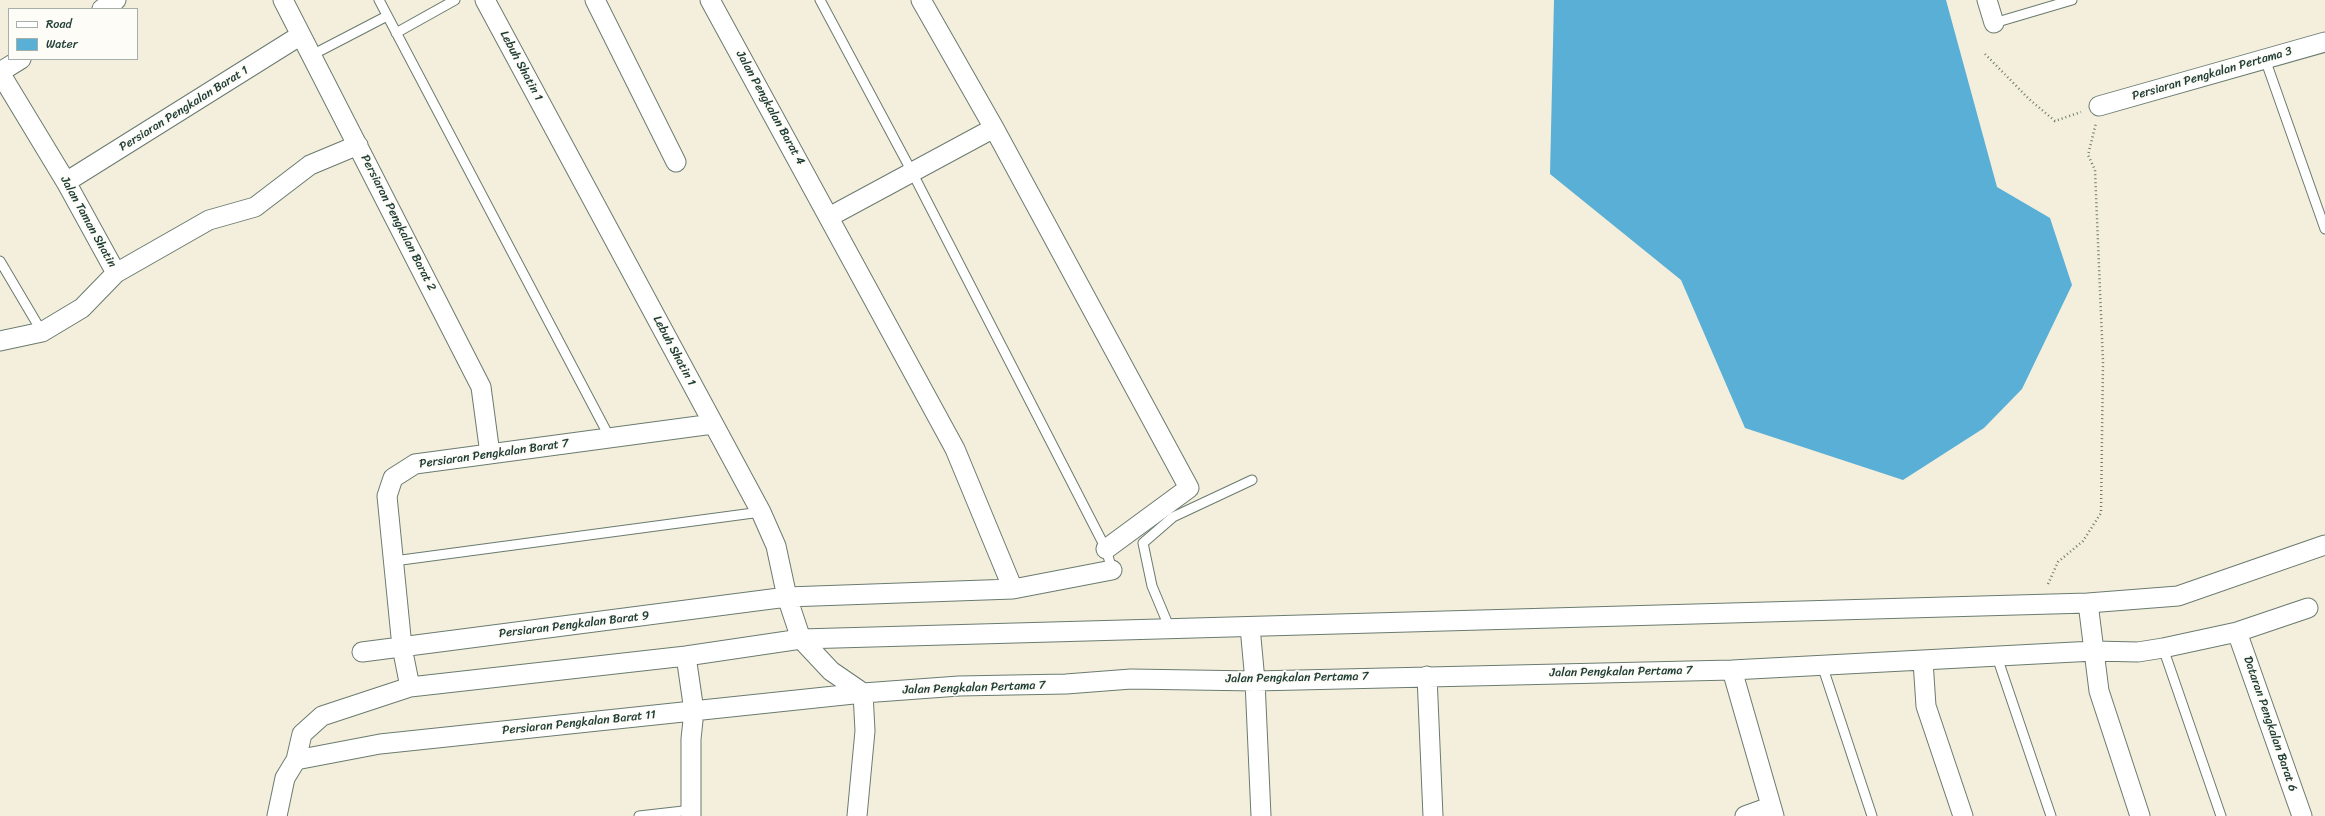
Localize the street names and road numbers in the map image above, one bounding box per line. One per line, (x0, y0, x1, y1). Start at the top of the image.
street label: Lebuh Shatin 1 (496, 28, 546, 104)
street label: Persiaran Pengkalan Pertama 3 (2130, 44, 2294, 104)
street label: Jalan Pengkalan Barat 4 (733, 48, 807, 168)
street label: Persiaran Pengkalan Barat 1 (117, 63, 251, 155)
street label: Persiaran Pengkalan Barat 2 (357, 152, 439, 294)
street label: Jalan Taman Shatin (57, 174, 119, 270)
street label: Lebuh Shatin 1 (649, 313, 699, 389)
street label: Persiaran Pengkalan Barat 7 (418, 436, 570, 472)
street label: Persiaran Pengkalan Barat 9 (498, 609, 650, 641)
street label: Dataran Pengkalan Barat 6 (2240, 654, 2300, 794)
street label: Jalan Pengkalan Pertama 7 (1549, 664, 1693, 680)
street label: Jalan Pengkalan Pertama 7 (1225, 670, 1369, 686)
street label: Jalan Pengkalan Pertama 7 (902, 678, 1046, 698)
street label: Persiaran Pengkalan Barat 11 (501, 708, 657, 738)

